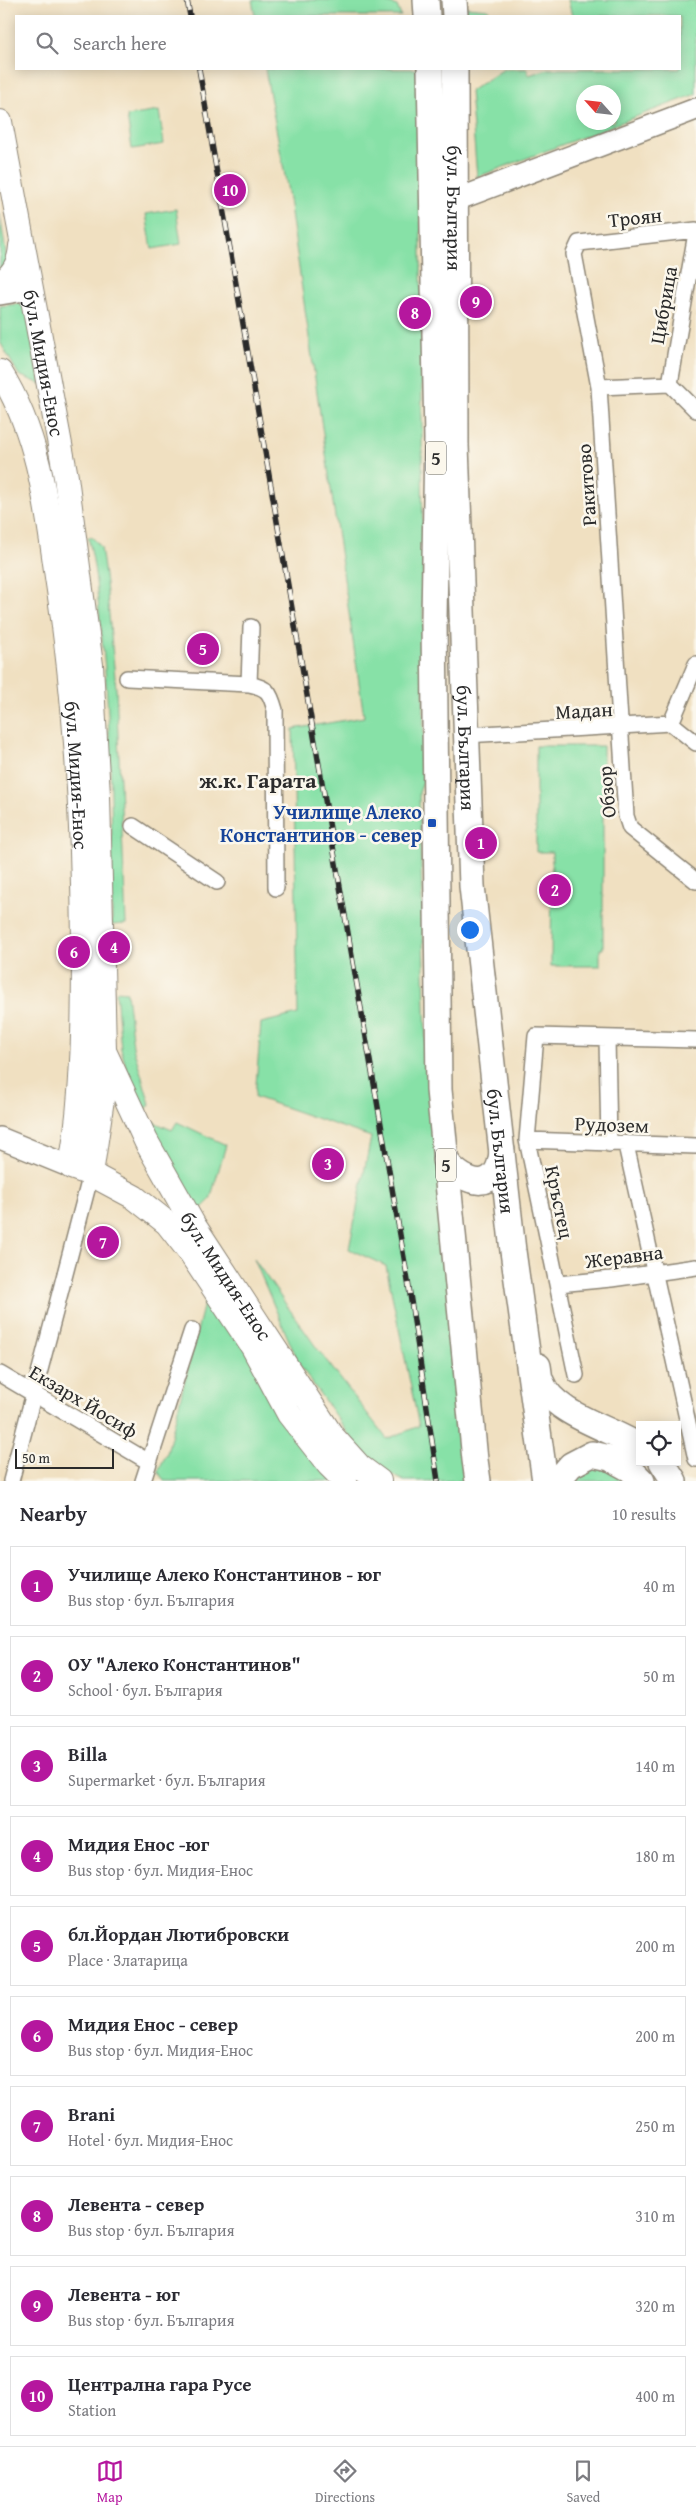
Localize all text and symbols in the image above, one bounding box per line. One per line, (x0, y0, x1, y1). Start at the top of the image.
search box (15, 15, 681, 70)
icon: search (33, 29, 61, 57)
text: Search here (73, 29, 167, 57)
north arrow (576, 85, 621, 130)
street label: бул. България (441, 145, 470, 271)
pin: 10 (214, 171, 246, 209)
street label: Троян (607, 200, 664, 234)
street label: Цибрица (642, 263, 684, 346)
pin: 9 (460, 283, 492, 321)
street label: бул. Мидия-Енос (17, 287, 73, 439)
pin: 8 (399, 294, 431, 332)
road number: 5 (426, 442, 446, 474)
street label: Ракитово (569, 443, 603, 527)
pin: 5 (187, 630, 219, 668)
street label: бул. България (450, 684, 484, 811)
street label: Мадан (555, 694, 614, 726)
street label: бул. Мидия-Енос (58, 700, 97, 850)
district label: ж.к. Гарата (200, 764, 317, 796)
street label: Обзор (589, 765, 623, 819)
place label: Училище Алеко Константинов - север (220, 797, 422, 849)
marker: Училище Алеко Константинов - север (426, 817, 438, 829)
pin: 1 (465, 824, 497, 862)
pin: 2 (539, 871, 571, 909)
your location (457, 917, 483, 943)
pin: 4 (98, 928, 130, 966)
pin: 6 (58, 933, 90, 971)
street label: бул. България (480, 1087, 523, 1215)
street label: Рудозем (574, 1108, 650, 1140)
pin: 3 (312, 1145, 344, 1183)
road number: 5 (436, 1148, 456, 1182)
street label: Кръстец (538, 1163, 582, 1242)
street label: бул. Мидия-Енос (174, 1206, 280, 1346)
pin: 7 (87, 1223, 119, 1261)
street label: Жеравна (582, 1237, 665, 1275)
street label: Екзарх Йосиф (24, 1357, 144, 1445)
map controls (636, 1421, 681, 1466)
button: locate (636, 1421, 681, 1466)
scale bar (15, 1446, 114, 1469)
text: 50 m (22, 1448, 50, 1468)
text: Nearby (20, 1498, 87, 1529)
text: 10 results (612, 1502, 676, 1526)
text: Училище Алеко Константинов - юг (68, 1560, 381, 1588)
text: 1 (33, 1574, 41, 1598)
text: 40 m (643, 1574, 675, 1598)
text: Bus stop · бул. България (68, 1588, 235, 1612)
text: ОУ "Алеко Константинов" (68, 1650, 301, 1678)
text: 2 (33, 1664, 41, 1688)
text: 50 m (643, 1664, 675, 1688)
text: School · бул. България (68, 1678, 223, 1702)
text: Billa (68, 1740, 107, 1768)
text: 3 (33, 1754, 41, 1778)
text: 140 m (635, 1754, 675, 1778)
text: Supermarket · бул. България (68, 1768, 266, 1792)
text: Мидия Енос -юг (68, 1830, 209, 1858)
text: 4 (33, 1844, 41, 1868)
text: 180 m (635, 1844, 675, 1868)
text: Bus stop · бул. Мидия-Енос (68, 1858, 253, 1882)
text: бл.Йордан Лютибровски (68, 1920, 289, 1948)
text: 5 (33, 1934, 41, 1958)
text: 200 m (635, 1934, 675, 1958)
text: Place · Златарица (68, 1948, 188, 1972)
text: Мидия Енос - север (68, 2010, 238, 2038)
text: 6 (33, 2024, 41, 2048)
text: 200 m (635, 2024, 675, 2048)
text: Bus stop · бул. Мидия-Енос (68, 2038, 253, 2062)
text: Brani (68, 2100, 115, 2128)
text: 7 (33, 2114, 41, 2138)
text: 250 m (635, 2114, 675, 2138)
text: Hotel · бул. Мидия-Енос (68, 2128, 233, 2152)
text: Левента - север (68, 2190, 204, 2218)
text: 8 (33, 2204, 41, 2228)
text: 310 m (635, 2204, 675, 2228)
text: Bus stop · бул. България (68, 2218, 235, 2242)
text: Левента - юг (68, 2280, 180, 2308)
text: 9 (33, 2294, 41, 2318)
text: 320 m (635, 2294, 675, 2318)
text: Bus stop · бул. България (68, 2308, 235, 2332)
text: Централна гара Русе (68, 2370, 252, 2398)
text: 10 (29, 2384, 45, 2408)
text: 400 m (635, 2384, 675, 2408)
text: Station (68, 2398, 116, 2422)
tab: Map (96, 2457, 124, 2507)
tab: Directions (315, 2457, 375, 2507)
tab: Saved (566, 2457, 600, 2507)

